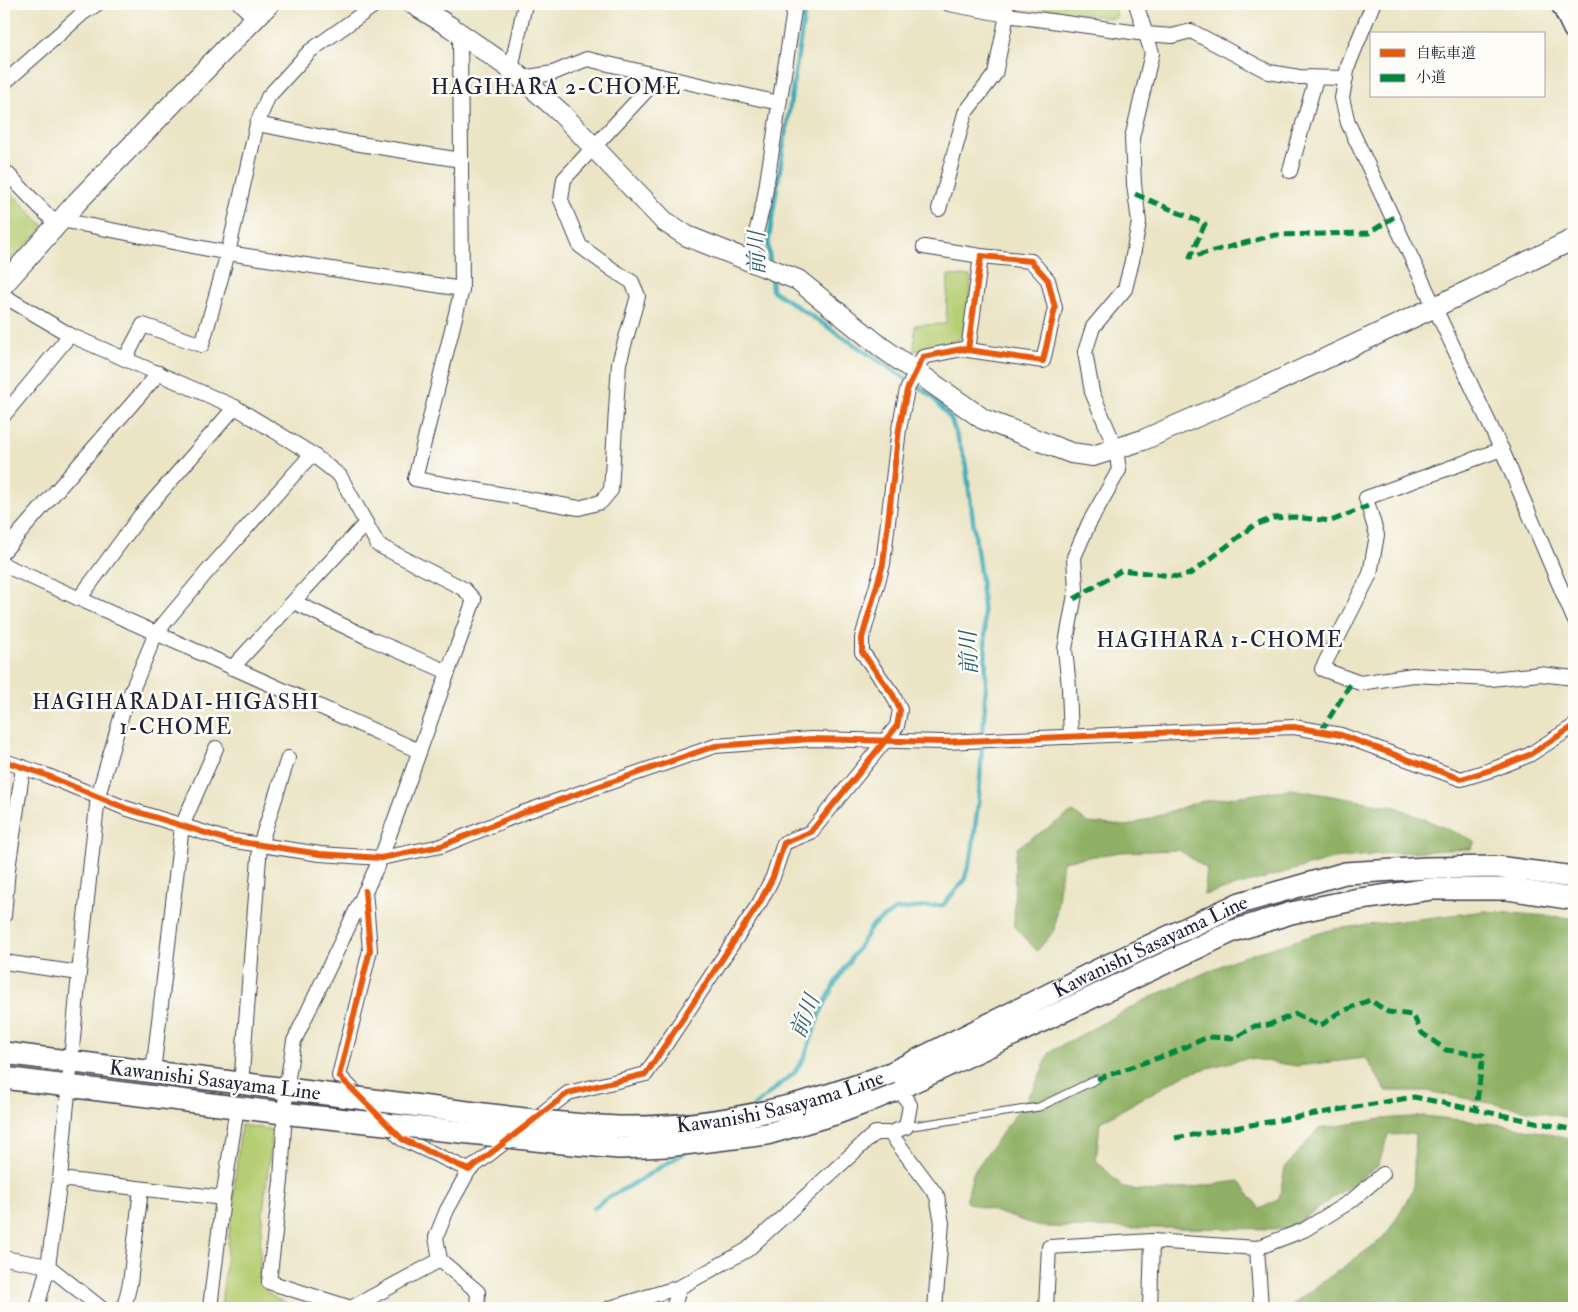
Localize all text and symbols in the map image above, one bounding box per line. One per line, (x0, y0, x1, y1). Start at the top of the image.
legend (1370, 32, 1546, 98)
text: 自転車道 (1416, 44, 1476, 63)
text: 小道 (1416, 68, 1446, 87)
district label: HAGIHARA 2-CHOME (431, 73, 681, 101)
water label: 前川 (743, 229, 771, 275)
district label: HAGIHARA 1-CHOME (1096, 626, 1344, 654)
water label: 前川 (954, 628, 984, 675)
district label: HAGIHARADAI-HIGASHI 1-CHOME (32, 688, 320, 741)
street label: Kawanishi Sasayama Line (1049, 888, 1251, 1004)
water label: 前川 (784, 989, 827, 1042)
street label: Kawanishi Sasayama Line (108, 1054, 322, 1107)
street label: Kawanishi Sasayama Line (675, 1064, 888, 1139)

